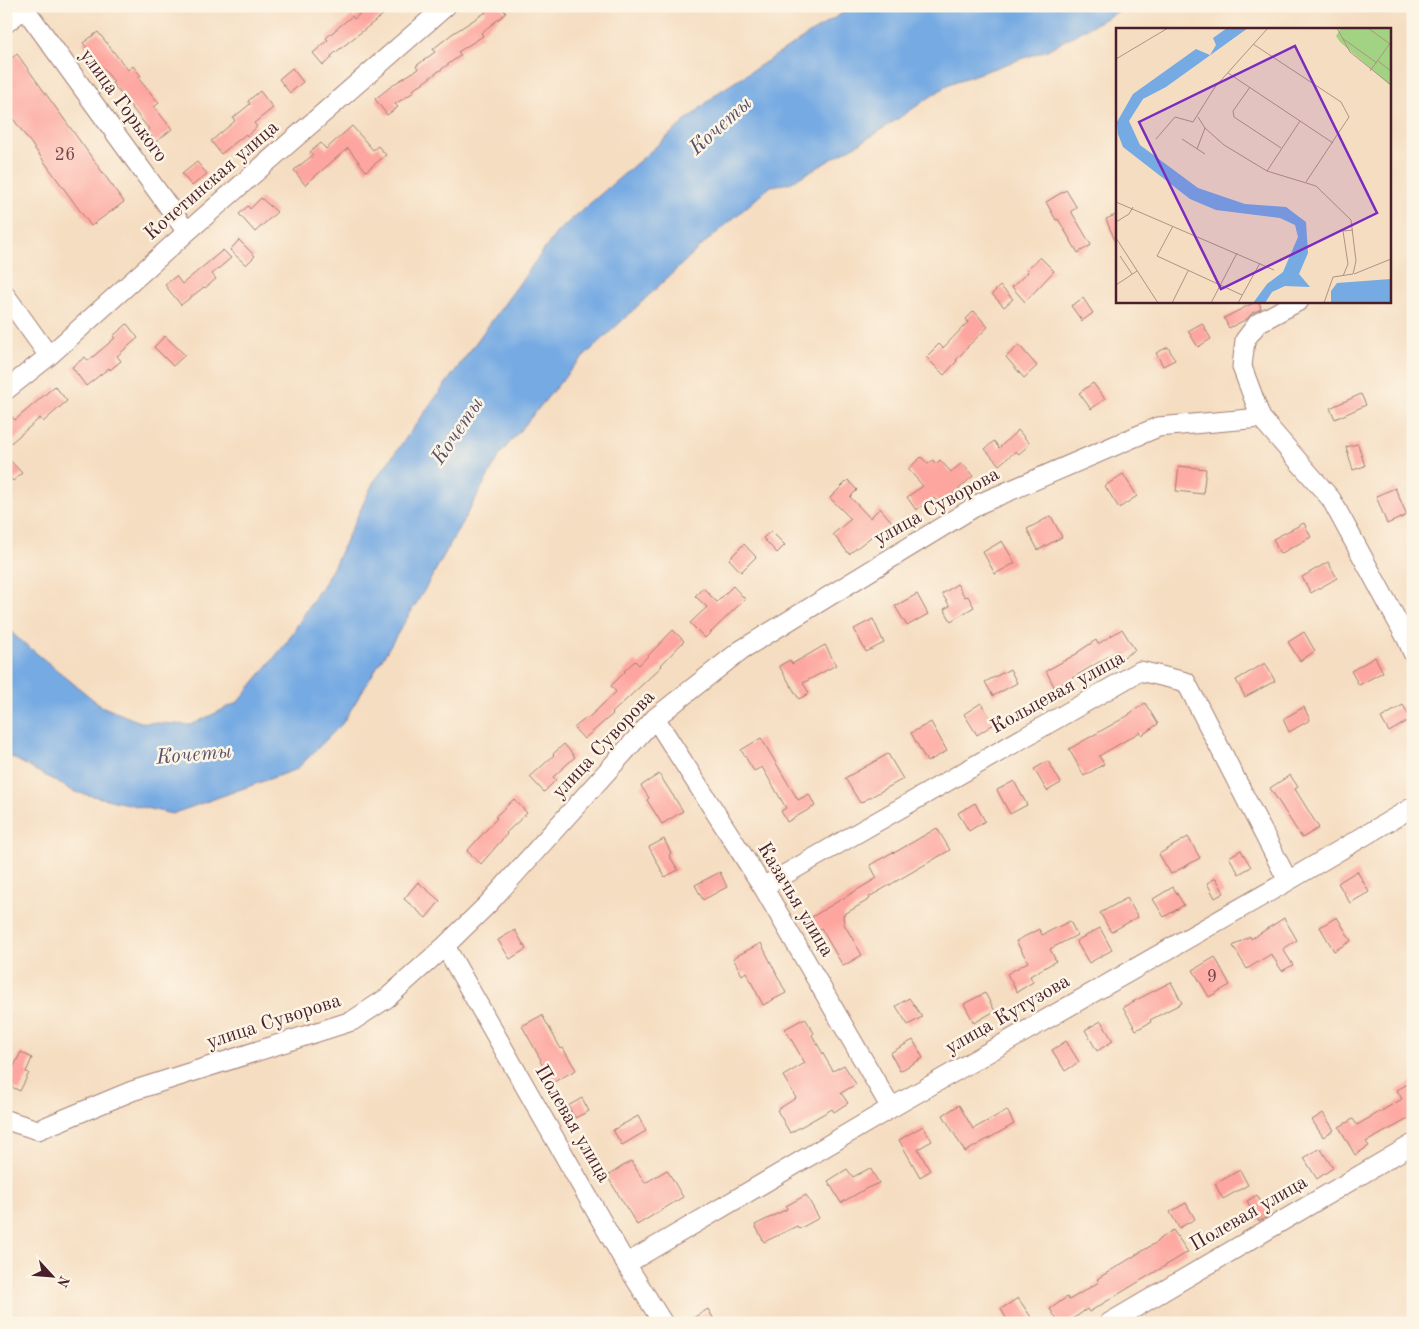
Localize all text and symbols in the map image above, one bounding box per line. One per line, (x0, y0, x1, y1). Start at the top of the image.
inset map (1116, 28, 1392, 302)
street label: улица Горького (75, 46, 171, 166)
water label: Кочеты (685, 93, 756, 160)
street label: Кочетинская улица (141, 117, 283, 245)
house number: 26 (55, 146, 75, 164)
water label: Кочеты (428, 394, 488, 469)
street label: улица Суворова (871, 464, 1003, 550)
street label: Кольцевая улица (988, 648, 1128, 738)
street label: улица Суворова (549, 687, 659, 803)
water label: Кочеты (154, 741, 233, 769)
street label: Казачья улица (753, 839, 837, 961)
house number: 9 (1207, 968, 1217, 986)
street label: улица Кутузова (942, 971, 1074, 1059)
street label: улица Суворова (204, 991, 344, 1053)
street label: Полевая улица (530, 1062, 614, 1186)
street label: Полевая улица (1187, 1172, 1311, 1256)
north arrow (28, 1252, 78, 1302)
text: N (54, 1273, 71, 1289)

